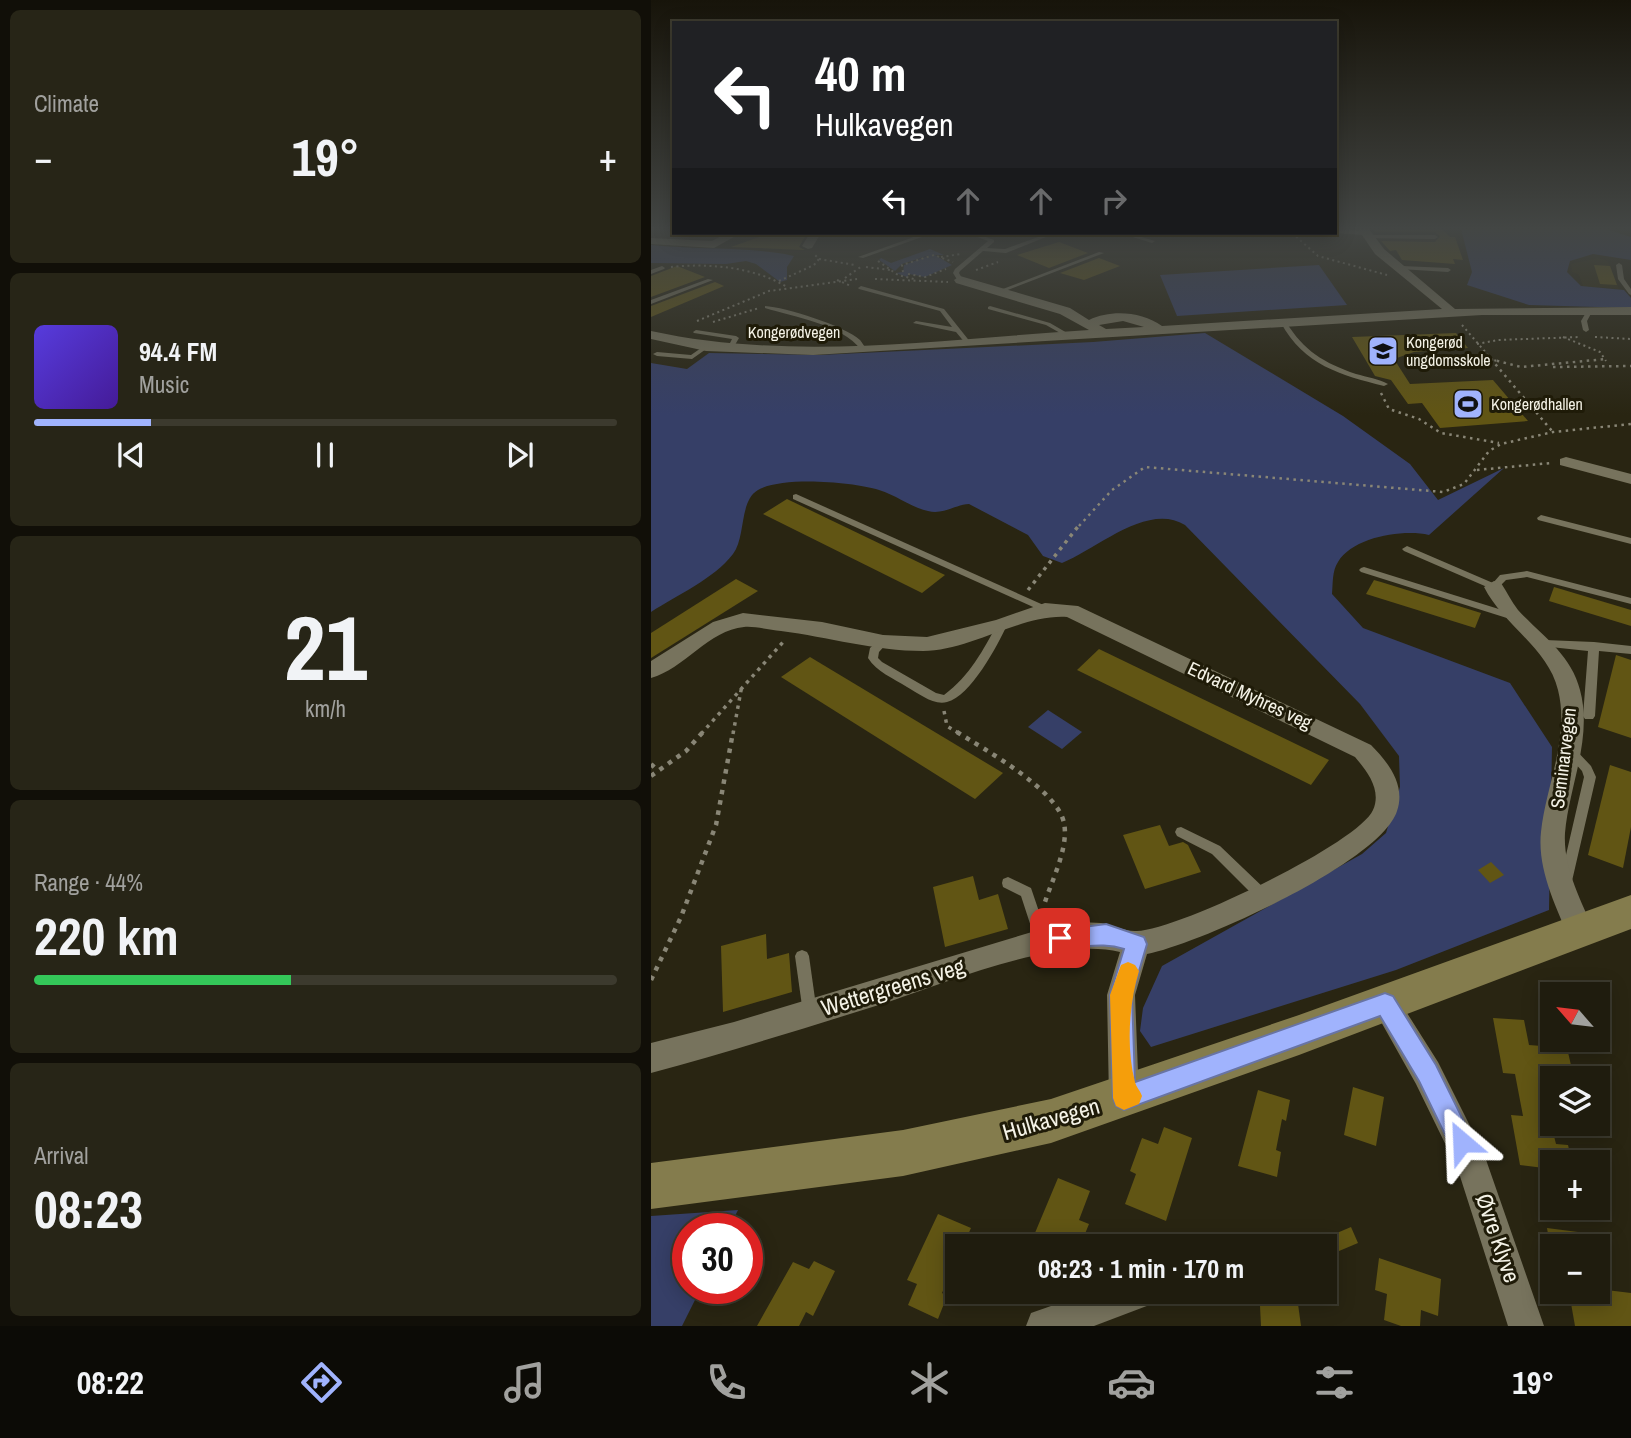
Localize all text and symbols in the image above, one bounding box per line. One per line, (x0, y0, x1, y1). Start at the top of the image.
text: 40 m (815, 40, 907, 106)
icon: left (700, 49, 791, 140)
text: Climate (34, 88, 99, 119)
text: Hulkavegen (815, 103, 954, 146)
text: 19° (291, 122, 360, 192)
text: − (34, 132, 52, 183)
text: + (599, 132, 617, 183)
icon: left (876, 182, 914, 220)
icon: ahead (949, 182, 987, 220)
icon: ahead (1022, 182, 1060, 220)
icon: right (1095, 182, 1133, 220)
street label: Kongerødvegen (748, 321, 840, 343)
place label: Kongerød ungdomsskole (1406, 331, 1491, 371)
text: 94.4 FM (139, 334, 217, 369)
school or university icon: Kongerød ungdomsskole (1366, 334, 1400, 368)
text: Music (139, 369, 189, 400)
sports icon: Kongerødhallen (1451, 387, 1485, 421)
place label: Kongerødhallen (1491, 393, 1583, 415)
icon: previous (112, 436, 150, 474)
icon: pause (306, 436, 344, 474)
icon: next (501, 436, 539, 474)
text: 21 (284, 586, 367, 708)
street label: Edvard Myhres veg (1184, 655, 1317, 735)
text: km/h (305, 693, 346, 724)
street label: Seminarvegen (1544, 706, 1582, 810)
text: Range · 44% (34, 867, 143, 898)
text: 220 km (34, 901, 179, 971)
pin (1030, 908, 1090, 968)
icon: arrive (1041, 919, 1079, 957)
street label: Wettergreens veg (817, 950, 969, 1023)
north arrow (1540, 982, 1610, 1052)
map controls (1540, 982, 1610, 1304)
button: layers (1540, 1066, 1610, 1136)
street label: Hulkavegen (999, 1090, 1103, 1147)
position arrow (1425, 1105, 1499, 1179)
text: Arrival (34, 1140, 89, 1171)
button: + (1540, 1150, 1610, 1220)
text: 08:23 (34, 1174, 143, 1244)
street label: Øvre Klyve (1469, 1189, 1528, 1286)
speed limit sign: 30 (672, 1213, 763, 1304)
button: − (1540, 1234, 1610, 1304)
text: 08:23 · 1 min · 170 m (1038, 1251, 1244, 1286)
icon: directions (297, 1358, 346, 1407)
icon: music (500, 1358, 549, 1407)
icon: phone (702, 1358, 751, 1407)
icon: climate (905, 1358, 954, 1407)
icon: car (1107, 1358, 1156, 1407)
icon: filters (1310, 1358, 1359, 1407)
text: 08:22 (77, 1361, 144, 1404)
text: 19° (1512, 1361, 1554, 1404)

